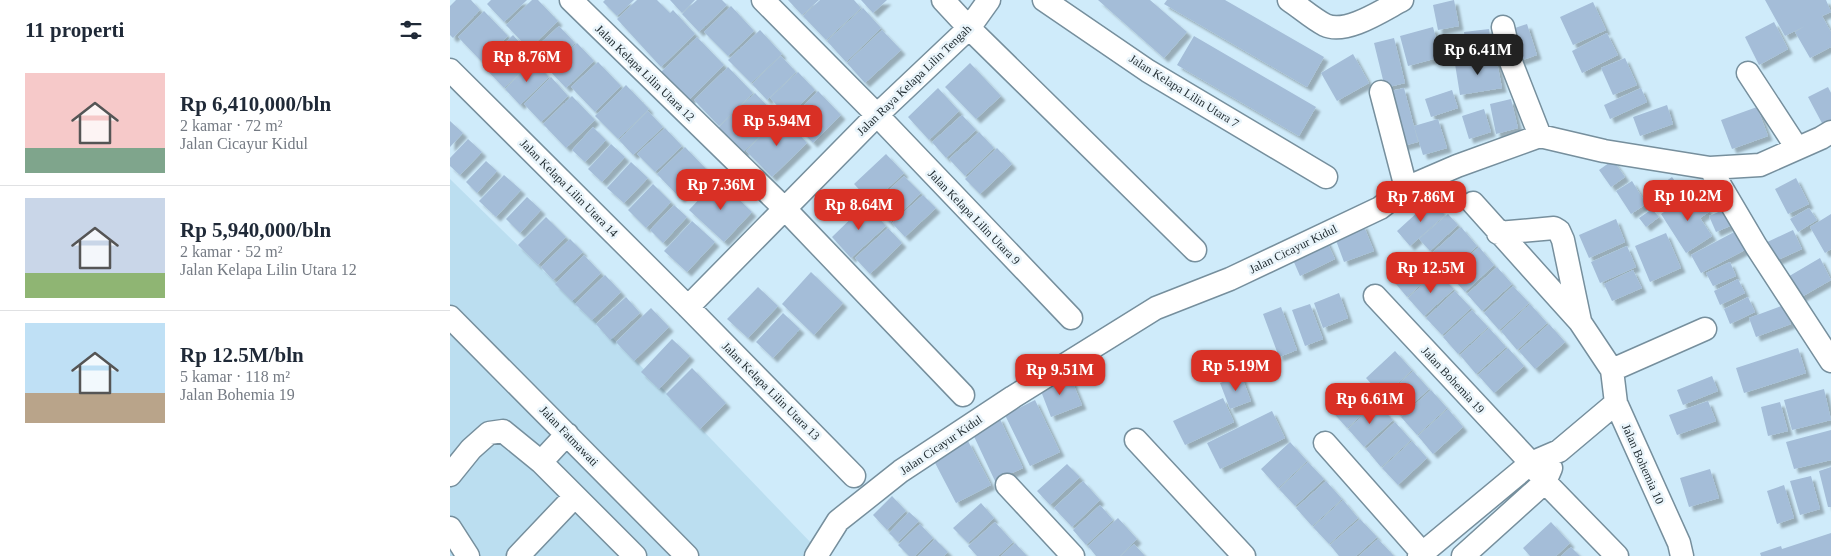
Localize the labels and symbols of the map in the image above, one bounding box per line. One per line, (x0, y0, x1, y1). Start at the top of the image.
street label: Jalan Kelapa Lilin Utara 12 (592, 22, 698, 124)
street label: Jalan Raya Kelapa Lilin Tengah (854, 22, 974, 138)
pin: Rp 6.41M (1426, 34, 1530, 76)
pin: Rp 8.76M (475, 41, 579, 83)
street label: Jalan Kelapa Lilin Utara 7 (1127, 52, 1241, 130)
pin: Rp 5.94M (725, 104, 829, 147)
street label: Jalan Kelapa Lilin Utara 14 (517, 136, 621, 240)
street label: Jalan Kelapa Lilin Utara 9 (925, 167, 1023, 267)
pin: Rp 7.36M (669, 168, 773, 211)
pin: Rp 7.86M (1369, 180, 1473, 223)
pin: Rp 10.2M (1636, 180, 1740, 222)
pin: Rp 8.64M (807, 188, 911, 231)
street label: Jalan Cicayur Kidul (1247, 221, 1340, 276)
pin: Rp 12.5M (1379, 252, 1483, 294)
street label: Jalan Kelapa Lilin Utara 13 (719, 339, 823, 443)
street label: Jalan Bohemia 19 (1419, 344, 1487, 416)
pin: Rp 5.19M (1184, 350, 1288, 392)
pin: Rp 9.51M (1008, 354, 1112, 396)
pin: Rp 6.61M (1318, 382, 1422, 425)
street label: Jalan Fatmawati (537, 403, 602, 470)
street label: Jalan Cicayur Kidul (897, 412, 985, 478)
street label: Jalan Bohemia 10 (1619, 422, 1667, 506)

